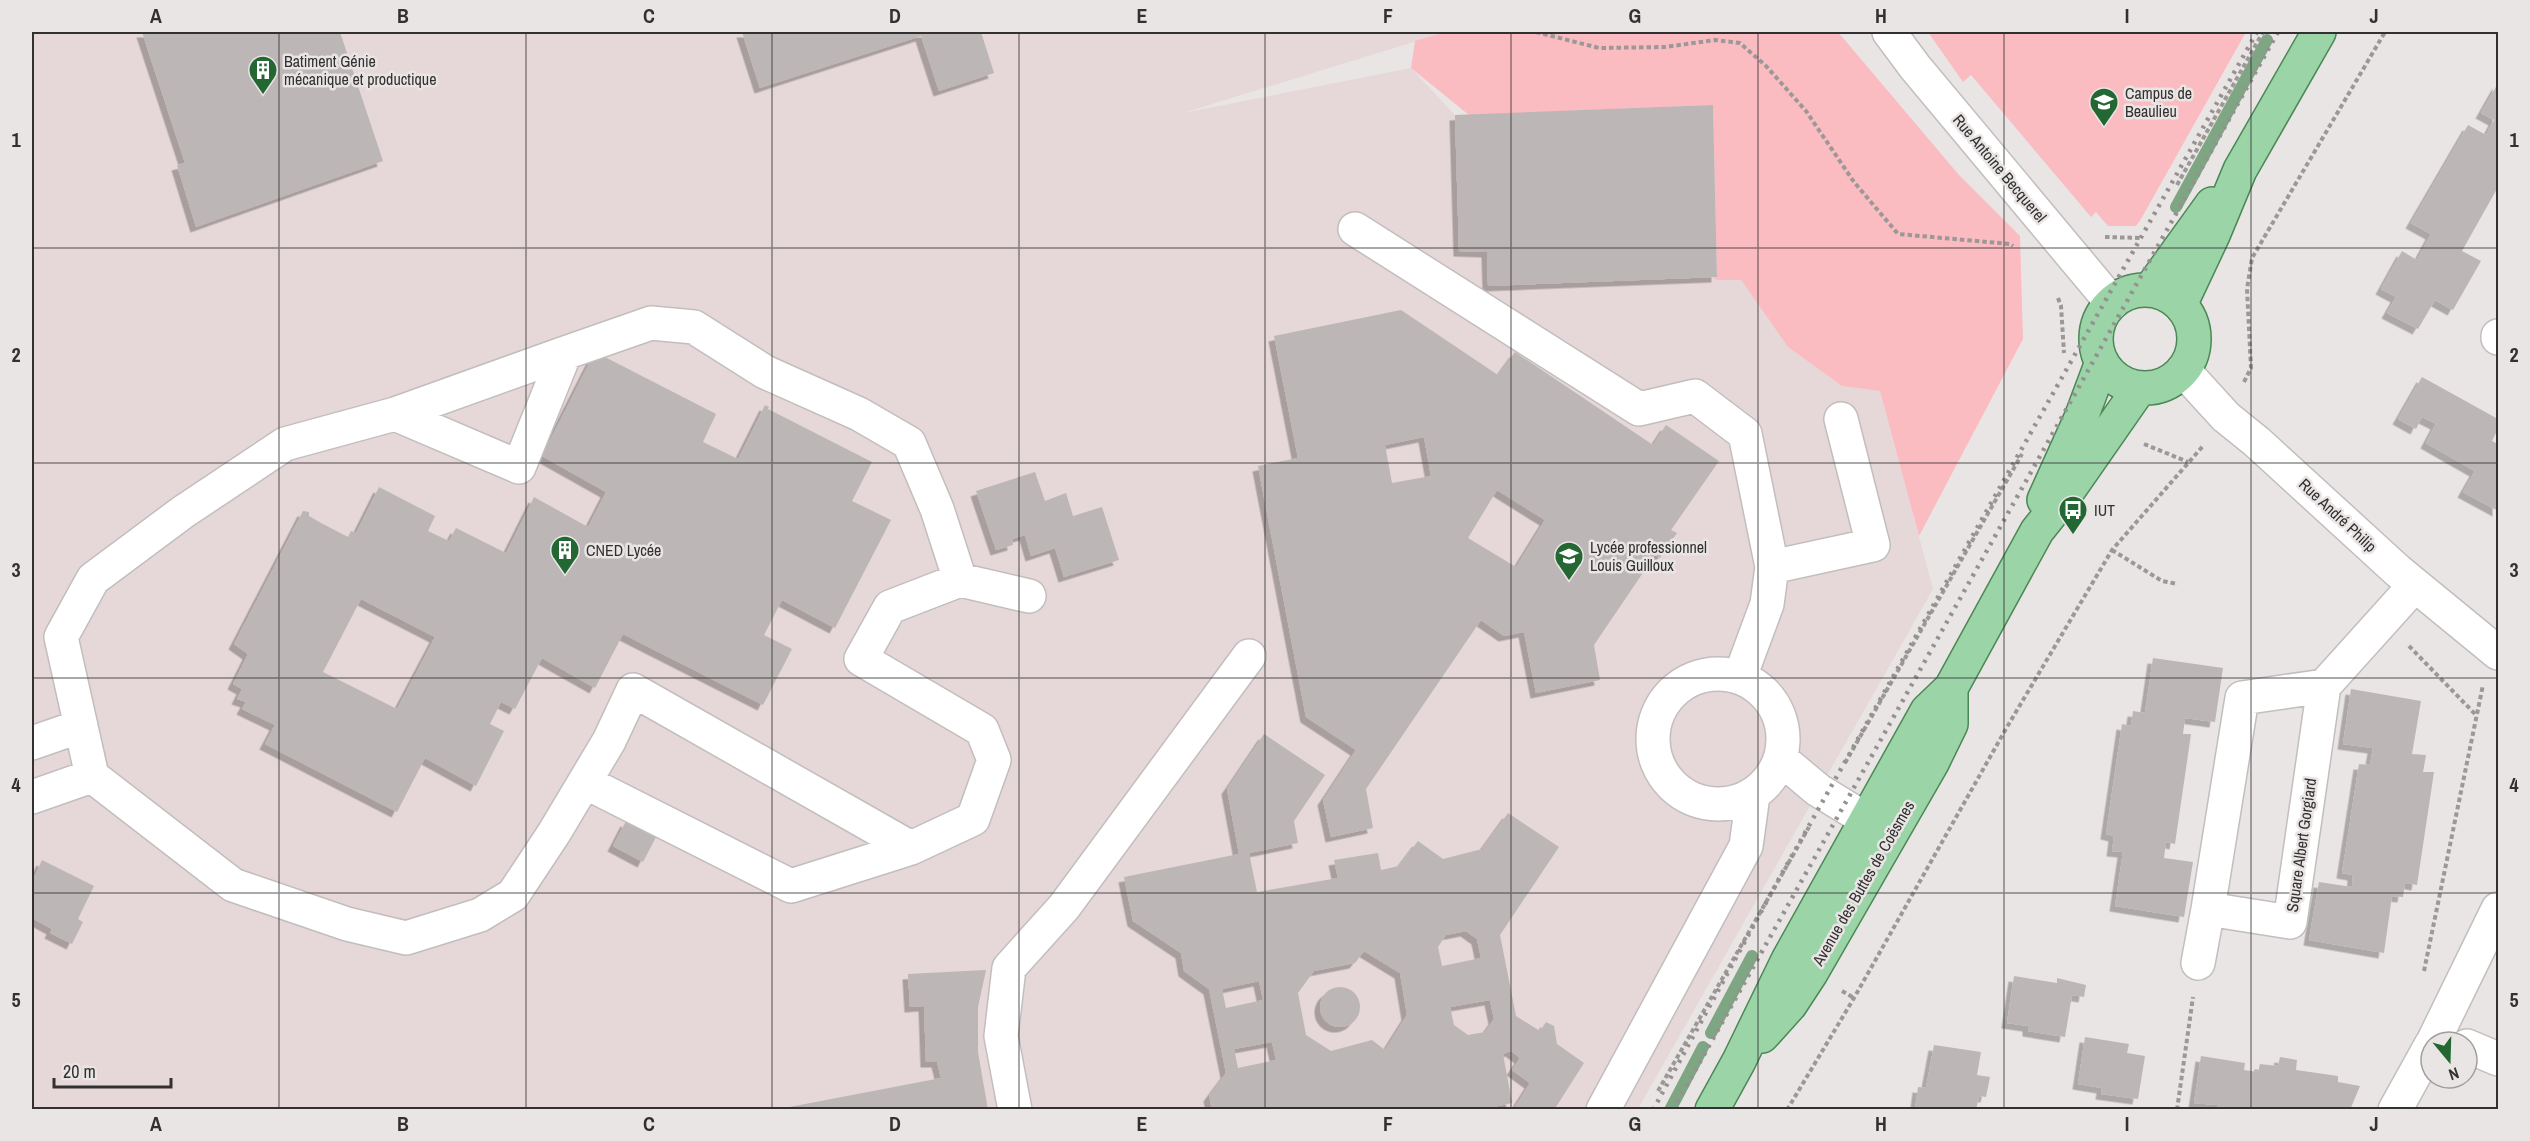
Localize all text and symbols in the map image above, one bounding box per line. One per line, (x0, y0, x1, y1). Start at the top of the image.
text: A (150, 2, 162, 29)
text: B (397, 2, 409, 29)
text: C (643, 2, 655, 29)
text: D (889, 2, 901, 29)
text: E (1137, 2, 1148, 29)
text: F (1383, 2, 1393, 29)
text: G (1629, 2, 1641, 29)
text: H (1875, 2, 1887, 29)
text: I (2125, 2, 2129, 29)
text: J (2369, 2, 2379, 29)
place label: Batiment Génie mécanique et productique (284, 50, 436, 90)
building icon: Batiment Génie mécanique et productique (247, 54, 279, 96)
place label: Campus de Beaulieu (2125, 82, 2192, 122)
school or university icon: Campus de Beaulieu (2088, 86, 2120, 128)
street label: Rue Antoine Becquerel (1948, 109, 2052, 227)
text: 1 (11, 126, 21, 153)
text: 1 (2509, 126, 2519, 153)
text: 2 (11, 341, 21, 368)
text: 2 (2509, 341, 2519, 368)
street label: Rue André Philip (2294, 473, 2382, 557)
bus stop icon: IUT (2057, 494, 2089, 536)
place label: IUT (2094, 499, 2115, 521)
building icon: CNED Lycée (549, 534, 581, 576)
place label: Lycée professionnel Louis Guilloux (1590, 536, 1707, 576)
place label: CNED Lycée (586, 539, 661, 561)
school or university icon: Lycée professionnel Louis Guilloux (1553, 540, 1585, 582)
text: 3 (11, 556, 21, 583)
text: 3 (2509, 556, 2519, 583)
text: 4 (11, 771, 21, 798)
text: 4 (2509, 771, 2519, 798)
street label: Square Albert Gorgiard (2281, 777, 2321, 913)
street label: Avenue des Buttes de Coësmes (1806, 796, 1919, 970)
text: 5 (11, 986, 21, 1013)
text: 5 (2509, 986, 2519, 1013)
north arrow (2419, 1030, 2479, 1090)
scale bar (54, 1051, 171, 1089)
text: 20 m (63, 1059, 96, 1084)
text: N (2446, 1062, 2462, 1086)
text: A (150, 1110, 162, 1137)
text: B (397, 1110, 409, 1137)
text: C (643, 1110, 655, 1137)
text: D (889, 1110, 901, 1137)
text: E (1137, 1110, 1148, 1137)
text: F (1383, 1110, 1393, 1137)
text: G (1629, 1110, 1641, 1137)
text: H (1875, 1110, 1887, 1137)
text: I (2125, 1110, 2129, 1137)
text: J (2369, 1110, 2379, 1137)

